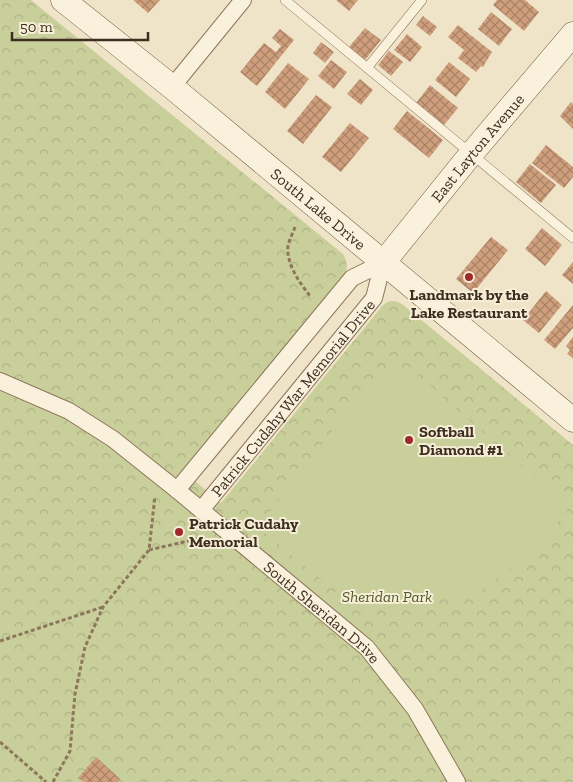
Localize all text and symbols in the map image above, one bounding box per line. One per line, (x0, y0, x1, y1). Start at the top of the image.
scale bar (12, 10, 149, 42)
text: 50 m (20, 18, 53, 36)
street label: East Layton Avenue (427, 90, 528, 206)
street label: South Lake Drive (267, 164, 370, 254)
marker: Landmark by the Lake Restaurant (463, 271, 475, 283)
place label: Landmark by the Lake Restaurant (409, 285, 529, 322)
street label: Patrick Cudahy War Memorial Drive (207, 295, 379, 500)
place label: Softball Diamond #1 (419, 422, 503, 459)
marker: Softball Diamond #1 (403, 434, 415, 446)
place label: Patrick Cudahy Memorial (189, 514, 299, 551)
marker: Patrick Cudahy Memorial (173, 526, 185, 538)
street label: South Sheridan Drive (260, 557, 385, 667)
park label: Sheridan Park (342, 587, 432, 606)

